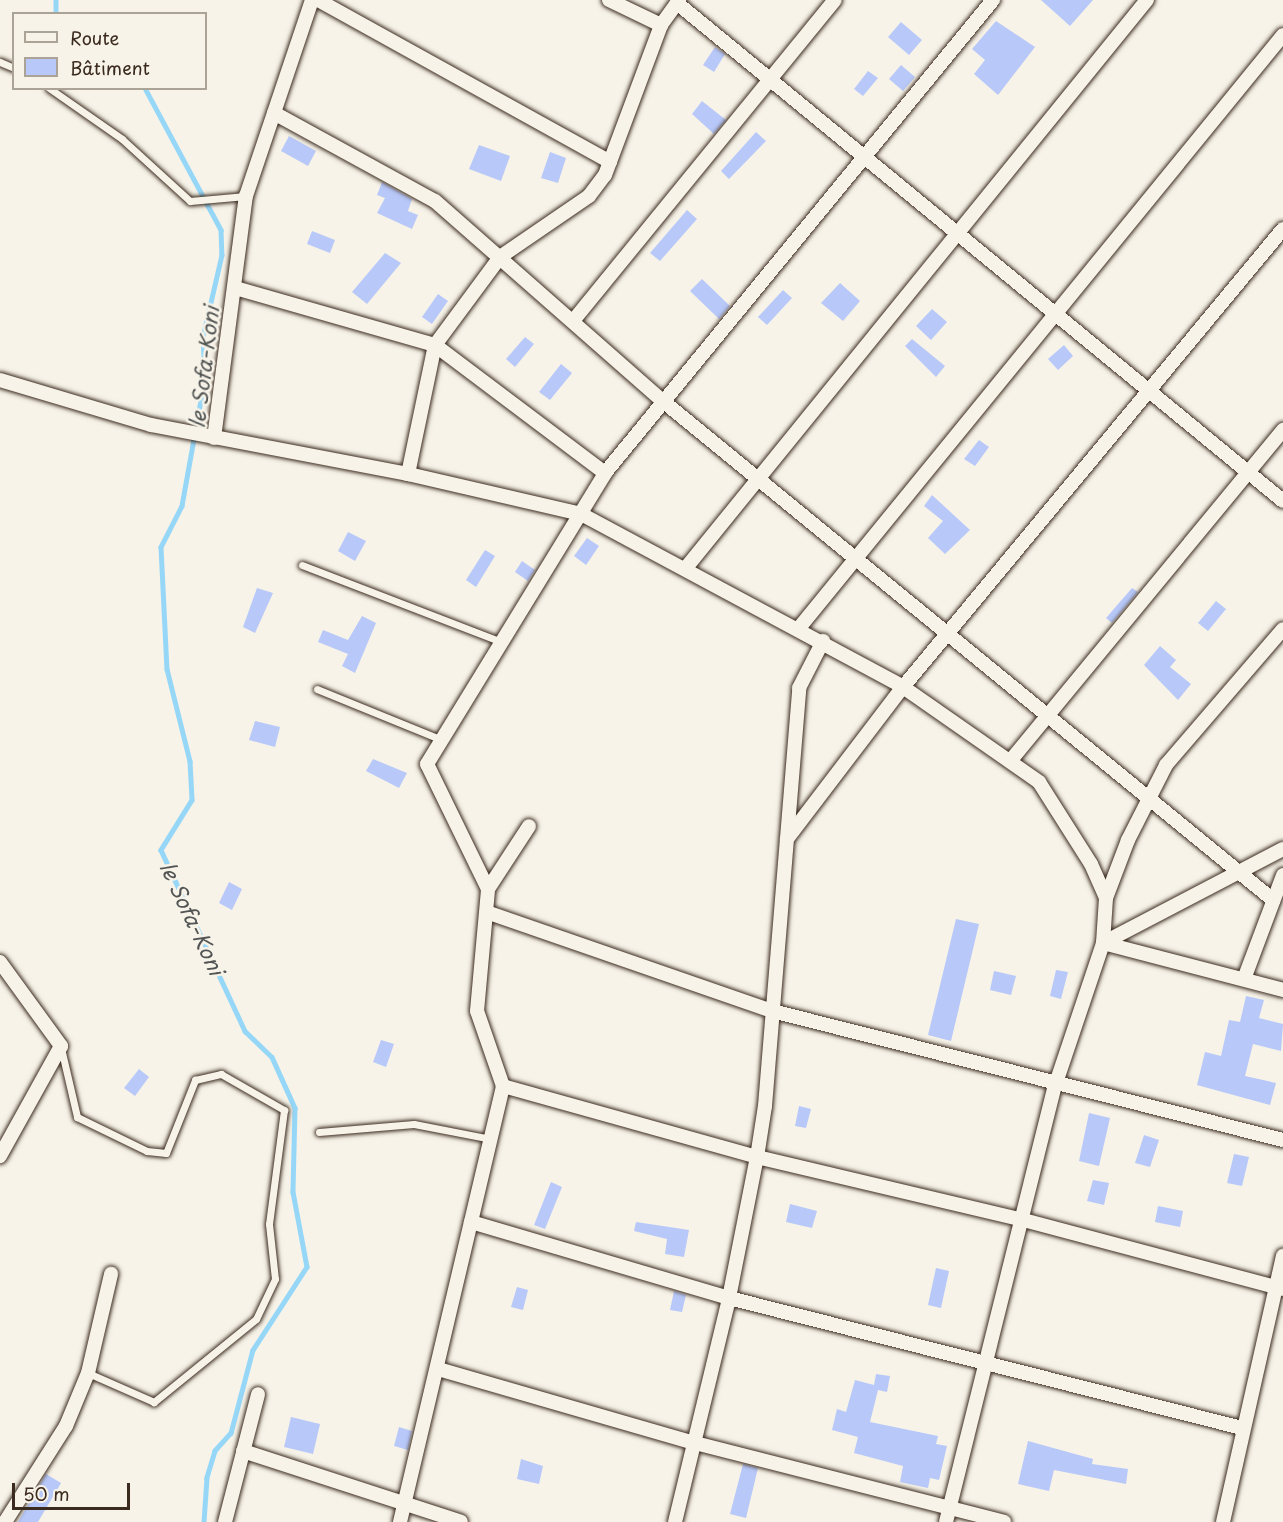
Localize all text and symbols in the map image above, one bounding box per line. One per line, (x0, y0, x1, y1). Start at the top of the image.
legend (12, 12, 207, 90)
text: Route (70, 24, 119, 51)
text: Bâtiment (70, 54, 150, 81)
water label: le Sofa-Koni (183, 304, 223, 430)
water label: le Sofa-Koni (155, 857, 231, 979)
scale bar (15, 1471, 134, 1509)
text: 50 m (23, 1480, 70, 1507)

